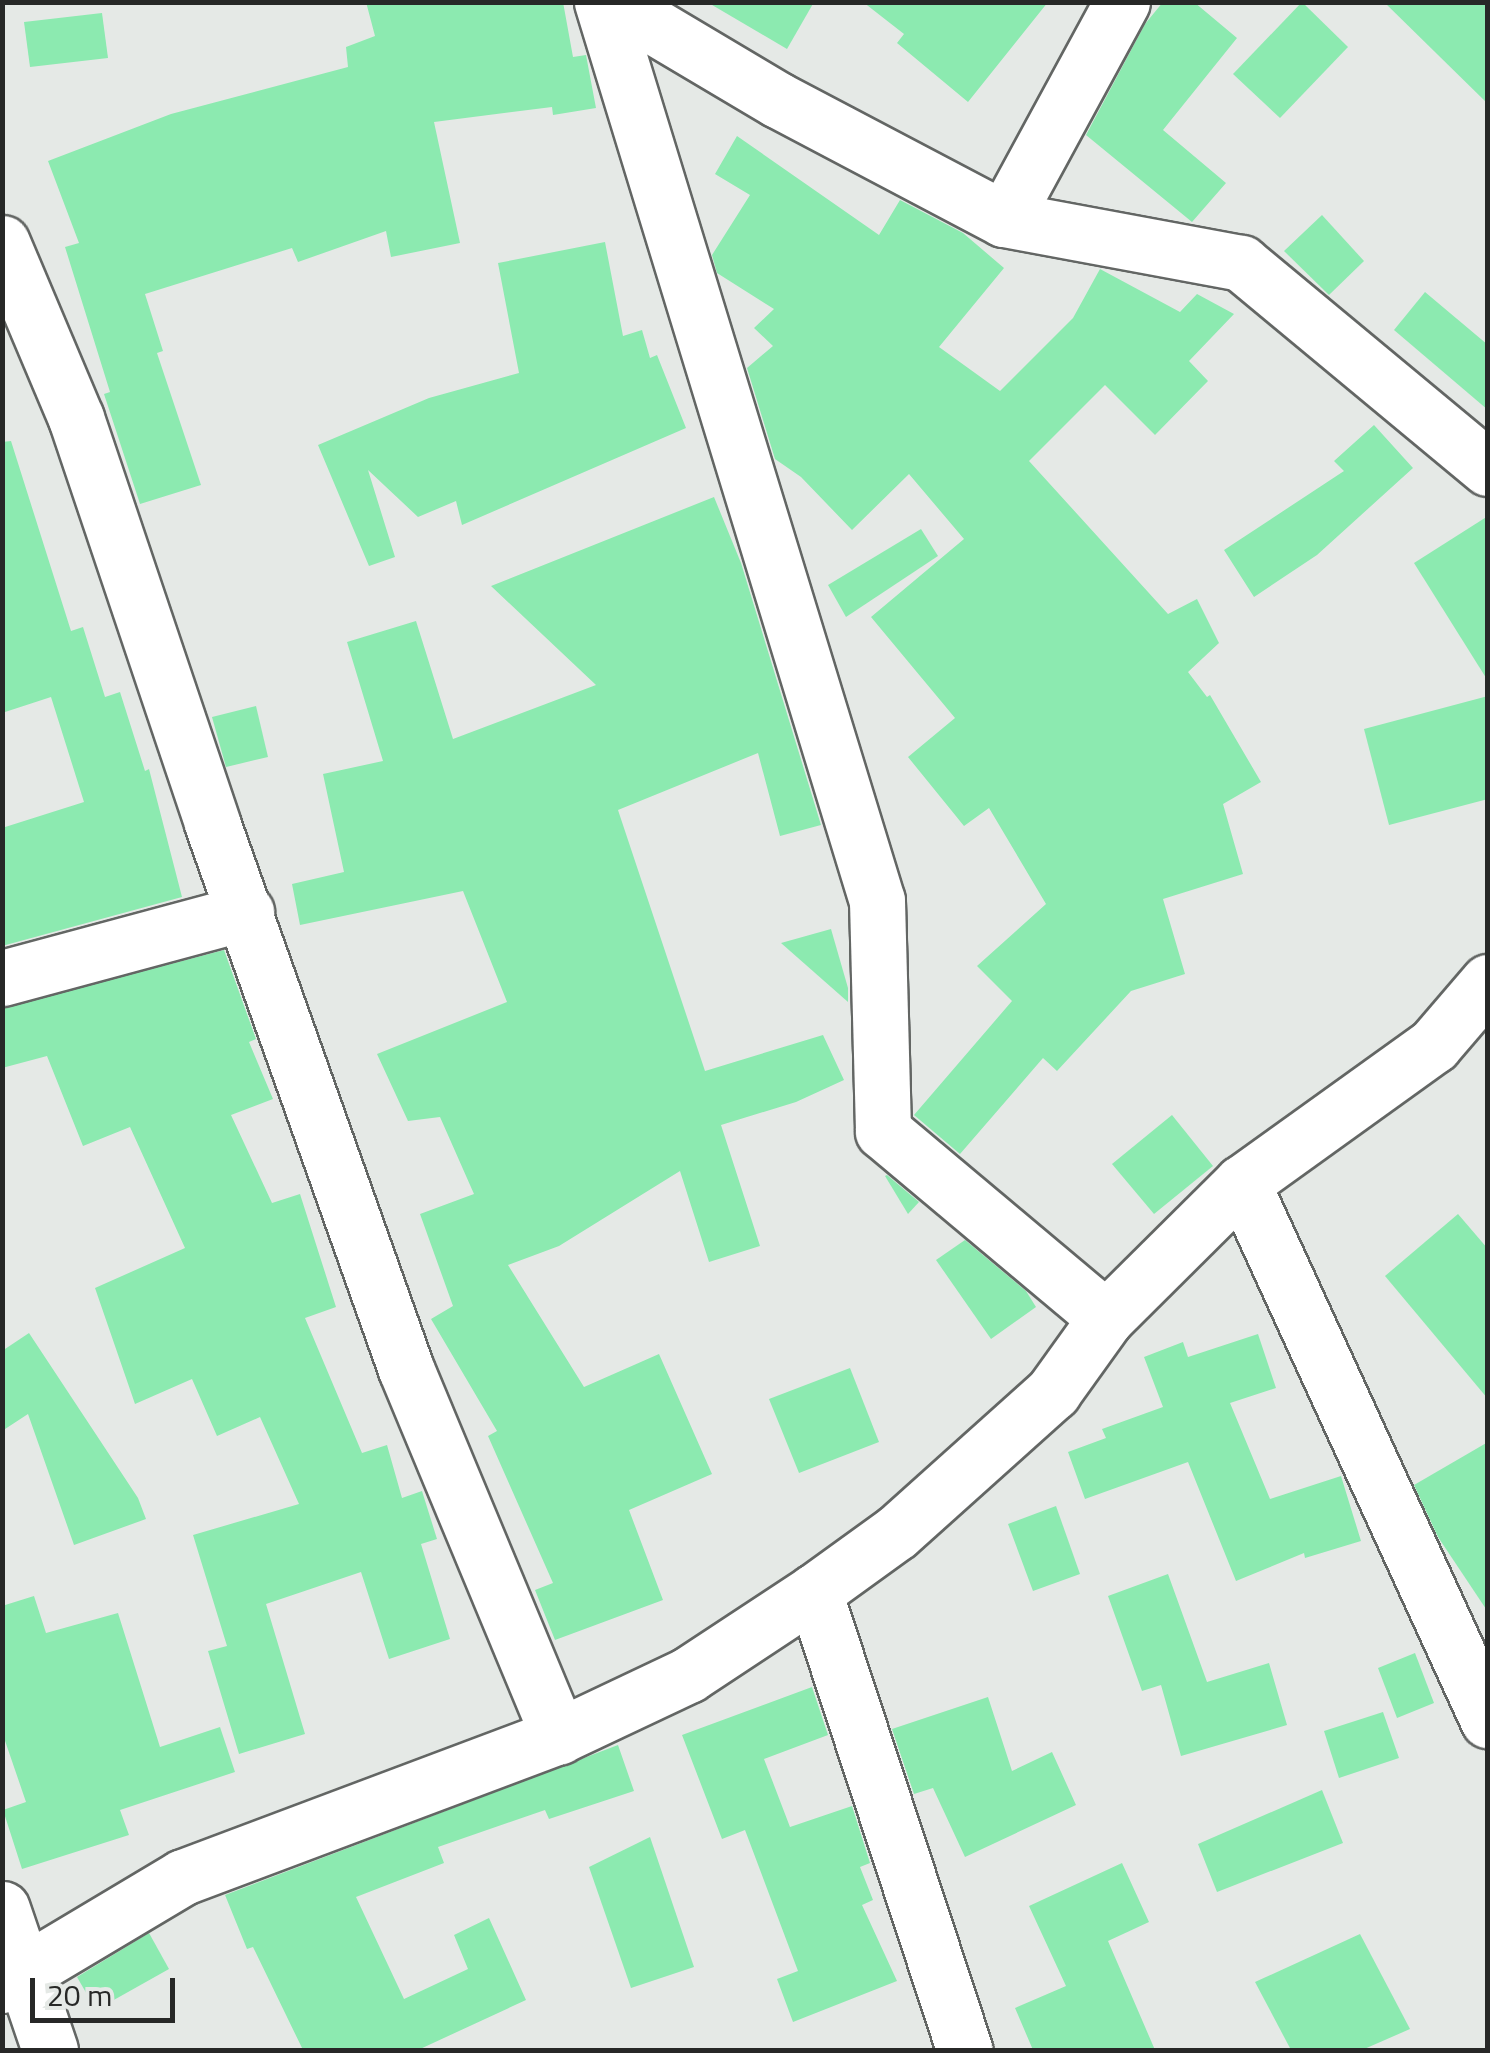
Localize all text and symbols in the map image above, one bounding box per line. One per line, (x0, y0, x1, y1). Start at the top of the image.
scale bar (35, 1958, 180, 2020)
text: 20 m (47, 1972, 112, 2018)

